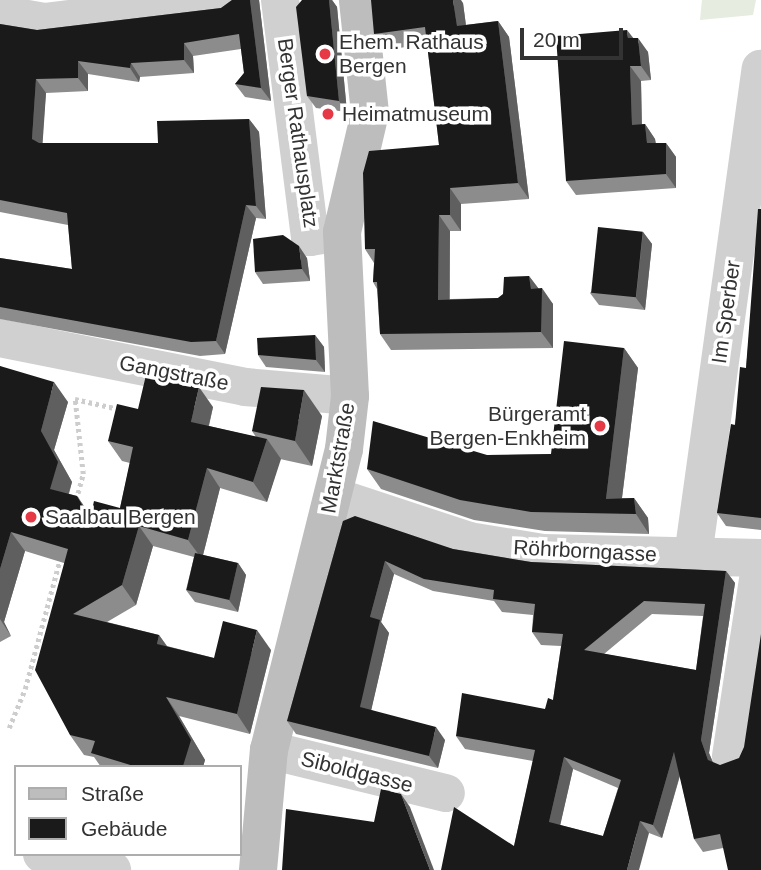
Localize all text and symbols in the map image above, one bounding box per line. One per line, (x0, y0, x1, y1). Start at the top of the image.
scale bar (523, 14, 626, 58)
text: 20 m (533, 28, 580, 51)
place label: Ehem. Rathaus Bergen (339, 29, 484, 79)
street label: Berger Rathausplatz (272, 36, 324, 230)
marker: Ehem. Rathaus Bergen (317, 46, 333, 62)
place label: Heimatmuseum (342, 101, 489, 127)
marker: Heimatmuseum (320, 106, 336, 122)
street label: Im Sperber (706, 259, 746, 365)
street label: Gangstraße (117, 350, 231, 396)
street label: Marktstraße (316, 401, 360, 515)
place label: Bürgeramt Bergen-Enkheim (430, 401, 586, 451)
marker: Bürgeramt Bergen-Enkheim (592, 418, 608, 434)
place label: Saalbau Bergen (45, 504, 196, 530)
marker: Saalbau Bergen (23, 509, 39, 525)
street label: Röhrborngasse (513, 535, 657, 567)
street label: Siboldgasse (298, 746, 416, 798)
legend (14, 765, 242, 856)
text: Straße (81, 782, 144, 805)
text: Gebäude (81, 817, 167, 840)

